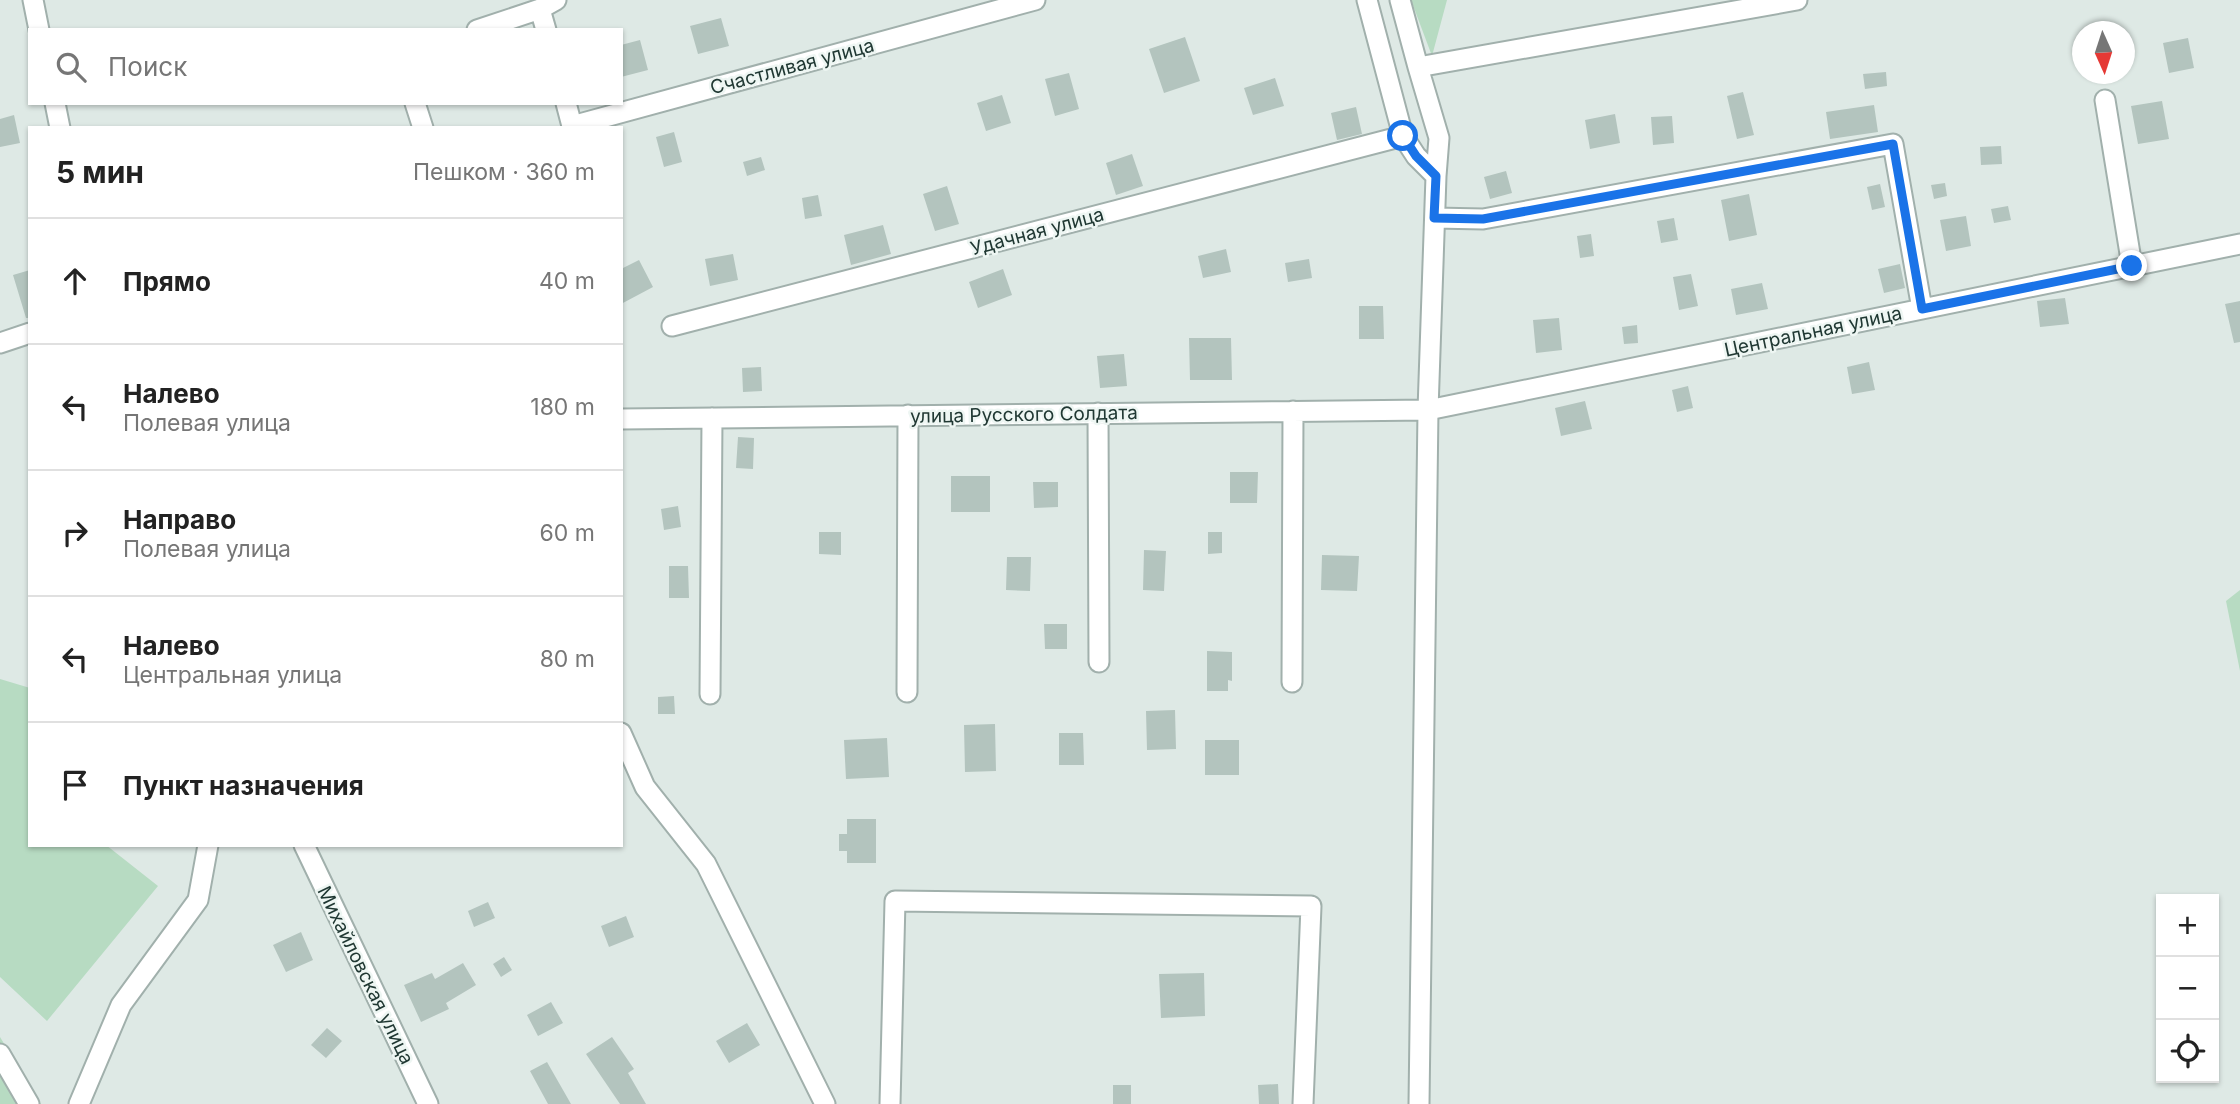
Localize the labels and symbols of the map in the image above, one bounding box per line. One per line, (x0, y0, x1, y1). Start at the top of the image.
north arrow (2072, 21, 2135, 84)
street label: Счастливая улица (708, 34, 877, 99)
route start (1387, 120, 1418, 151)
street label: Удачная улица (968, 203, 1106, 260)
route end (2116, 250, 2147, 281)
street label: Центральная улица (1722, 301, 1904, 362)
street label: улица Русского Солдата (910, 401, 1138, 428)
street label: Михайловская улица (312, 882, 419, 1068)

